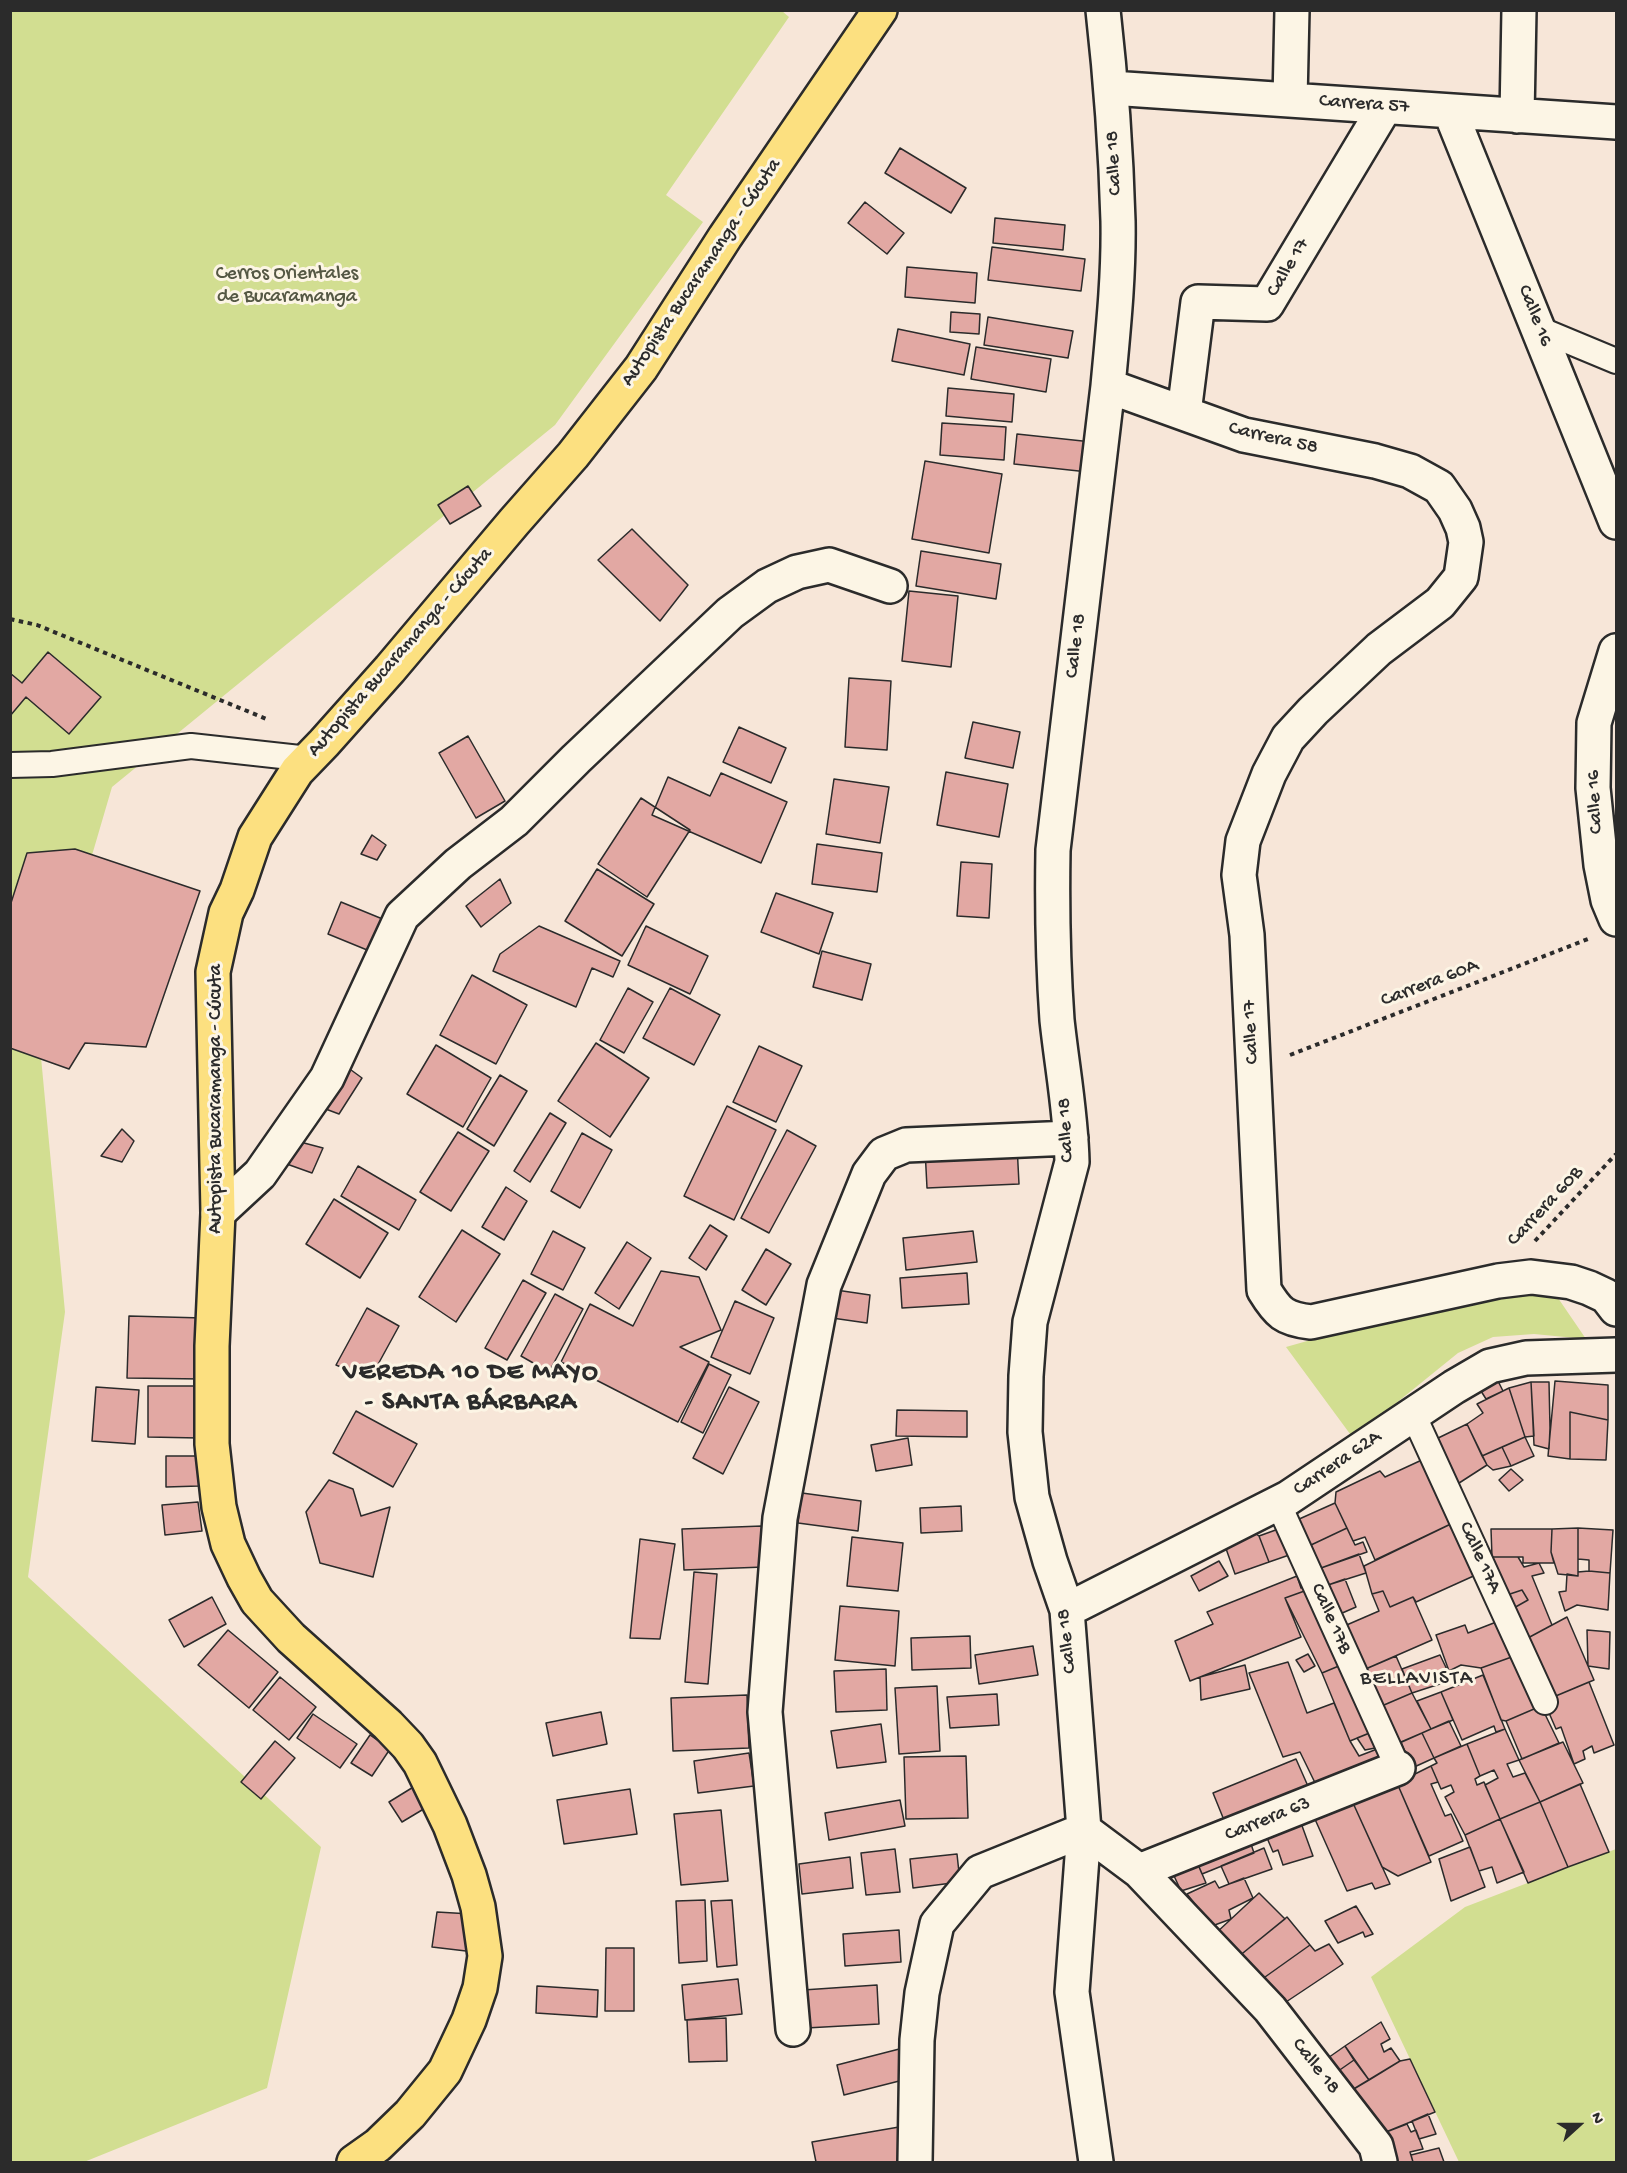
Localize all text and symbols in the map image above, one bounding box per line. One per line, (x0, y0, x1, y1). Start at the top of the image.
street label: Carrera 57 (1318, 90, 1410, 120)
street label: Calle 18 (1101, 130, 1129, 196)
street label: Autopista Bucaramanga - Cúcuta (617, 155, 787, 391)
street label: Calle 17 (1262, 234, 1316, 302)
park label: Cerros Orientales de Bucaramanga (216, 263, 358, 310)
street label: Calle 16 (1511, 282, 1557, 350)
street label: Carrera 58 (1226, 417, 1320, 461)
street label: Autopista Bucaramanga - Cúcuta (303, 543, 499, 763)
street label: Calle 18 (1061, 612, 1093, 680)
street label: Calle 16 (1582, 769, 1610, 835)
street label: Carrera 60A (1378, 954, 1482, 1014)
street label: Autopista Bucaramanga - Cúcuta (205, 964, 229, 1234)
street label: Calle 17 (1238, 999, 1266, 1065)
street label: Calle 18 (1053, 1097, 1081, 1163)
street label: Carrera 60B (1503, 1162, 1589, 1252)
district label: VEREDA 10 DE MAYO - SANTA BÁRBARA (343, 1358, 599, 1420)
street label: Carrera 62A (1289, 1426, 1387, 1502)
street label: Calle 17A (1452, 1518, 1506, 1598)
street label: Calle 17B (1304, 1580, 1356, 1658)
street label: Calle 18 (1053, 1608, 1083, 1674)
district label: BELLAVISTA (1360, 1667, 1474, 1693)
street label: Carrera 63 (1222, 1792, 1314, 1848)
street label: Calle 18 (1286, 2034, 1344, 2100)
north arrow (1549, 2095, 1609, 2155)
text: N (1586, 2110, 1607, 2127)

